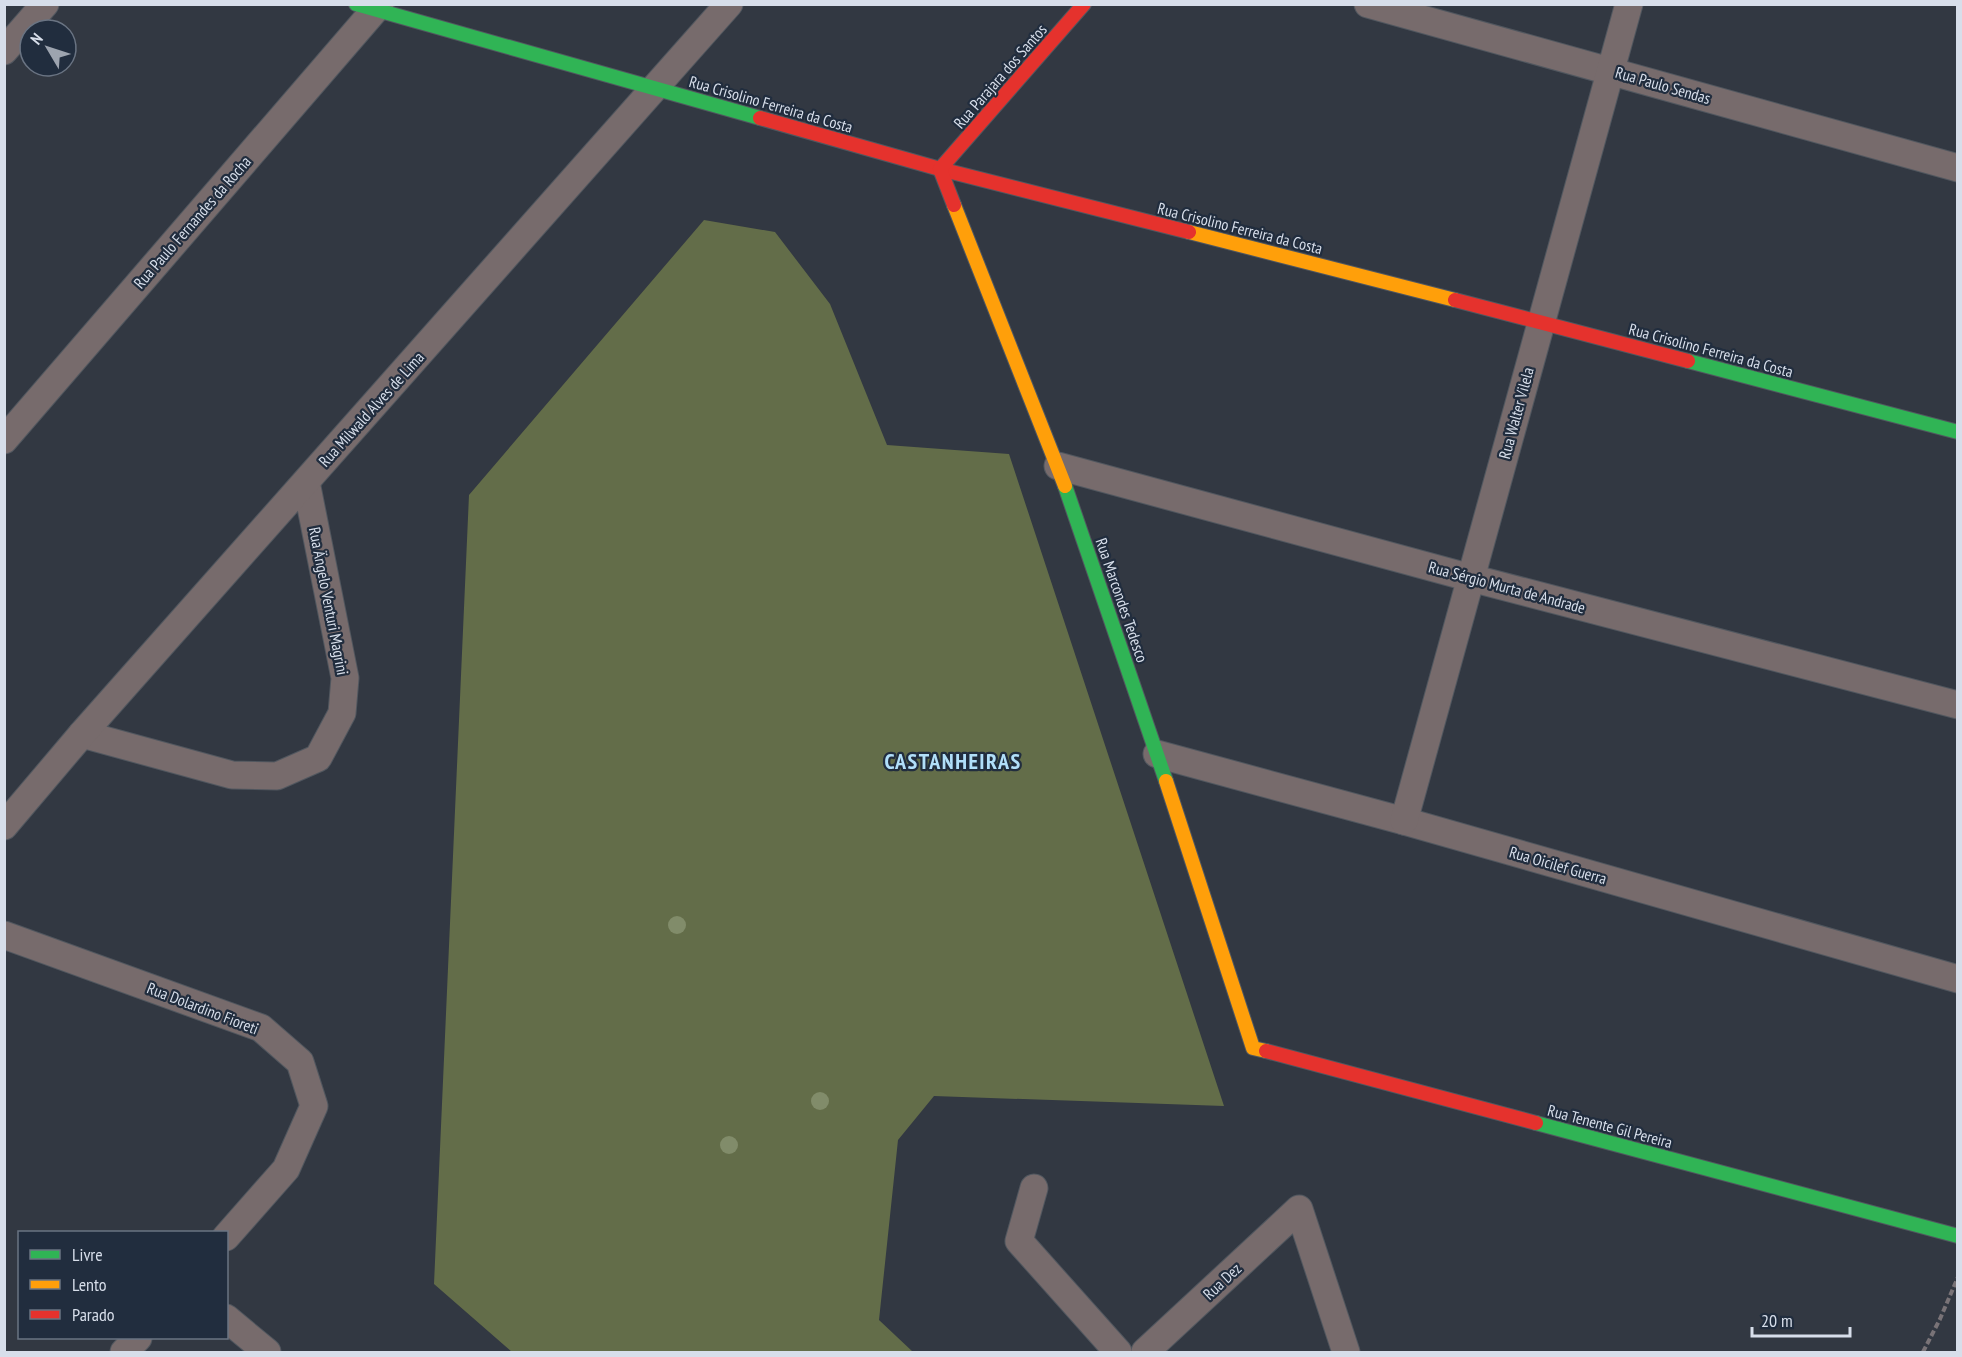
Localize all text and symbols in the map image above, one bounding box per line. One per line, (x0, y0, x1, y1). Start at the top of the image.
north arrow (18, 18, 78, 78)
street label: Rua Parajara dos Santos (949, 20, 1051, 132)
text: N (26, 29, 47, 48)
street label: Rua Paulo Sendas (1613, 62, 1713, 108)
street label: Rua Crisolino Ferreira da Costa (687, 71, 855, 137)
street label: Rua Paulo Fernandes da Rocha (129, 152, 255, 292)
street label: Rua Crisolino Ferreira da Costa (1155, 198, 1325, 258)
street label: Rua Crisolino Ferreira da Costa (1627, 318, 1795, 382)
street label: Rua Milwald Alves de Lima (314, 347, 428, 471)
street label: Rua Walter Vilela (1494, 365, 1538, 461)
street label: Rua Ängelo Venturi Magrini (305, 525, 353, 677)
street label: Rua Marcondes Tedesco (1091, 535, 1153, 665)
street label: Rua Sérgio Murta de Andrade (1426, 556, 1588, 618)
district label: CASTANHEIRAS (884, 747, 1022, 775)
street label: Rua Oicilef Guerra (1507, 842, 1609, 888)
street label: Rua Dolardino Fioreti (144, 978, 262, 1038)
street label: Rua Tenente Gil Pereira (1546, 1100, 1674, 1152)
legend (18, 1231, 228, 1339)
text: Livre (72, 1243, 103, 1266)
street label: Rua Dez (1199, 1258, 1245, 1304)
text: Lento (72, 1273, 107, 1296)
scale bar (1752, 1300, 1850, 1338)
text: Parado (72, 1303, 115, 1326)
text: 20 m (1761, 1309, 1793, 1332)

